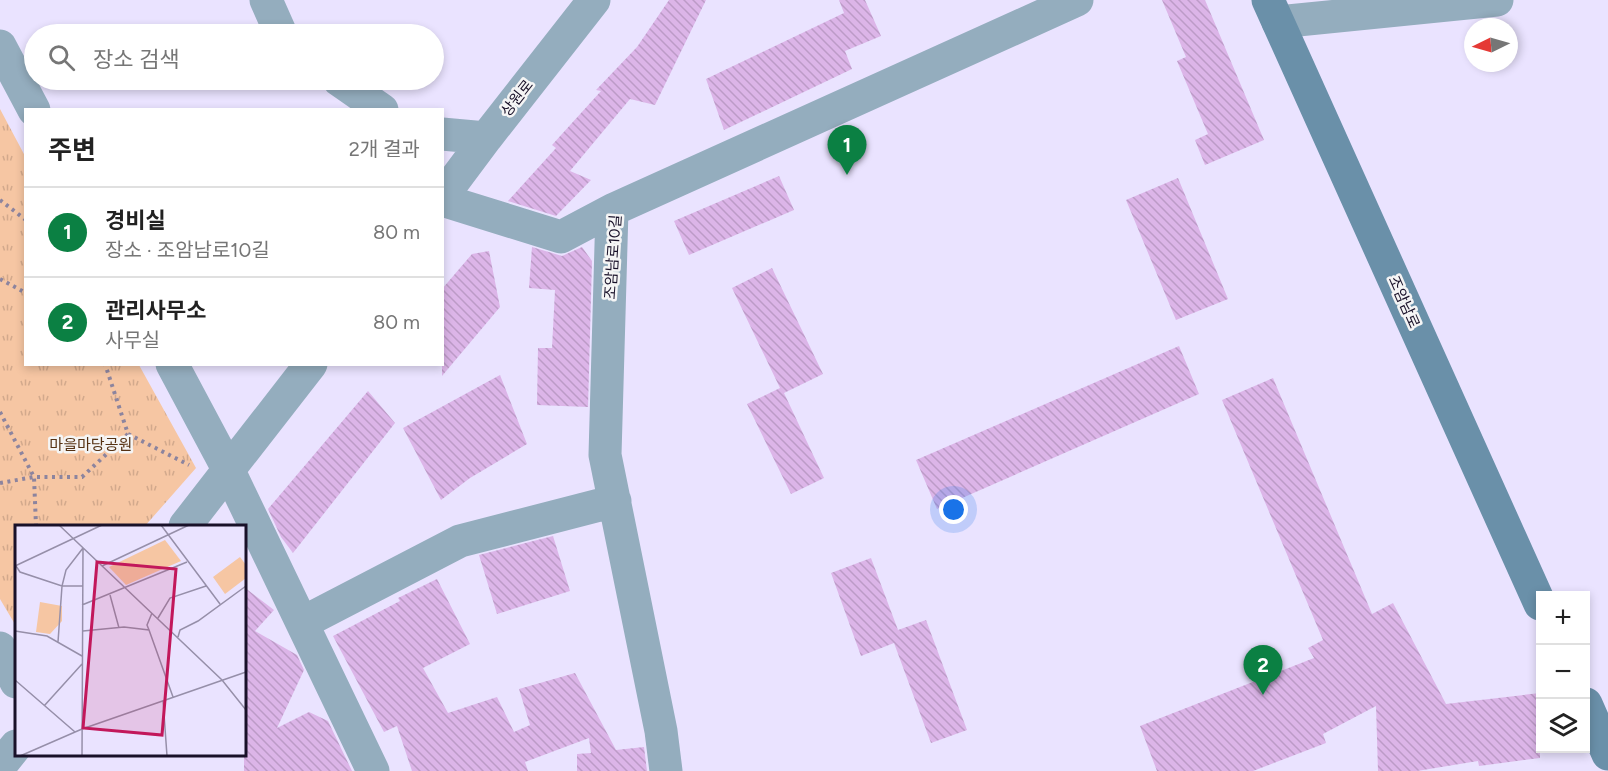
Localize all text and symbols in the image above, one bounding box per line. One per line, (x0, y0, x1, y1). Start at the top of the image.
north arrow (1464, 18, 1518, 72)
search box (24, 24, 444, 90)
icon: search (45, 41, 78, 74)
text: 장소 검색 (93, 46, 179, 73)
street label: 상원로 (497, 76, 537, 120)
pin: 1 (828, 126, 866, 175)
text: 주변 (48, 134, 96, 166)
text: 2개 결과 (349, 137, 420, 161)
text: 경비실 (105, 207, 166, 234)
street label: 조암남로10길 (601, 214, 625, 300)
text: 1 (63, 220, 72, 244)
text: 80 m (373, 220, 420, 244)
text: 장소 · 조암남로10길 (105, 238, 270, 262)
street label: 조암남로 (1385, 273, 1423, 331)
text: 관리사무소 (105, 297, 206, 324)
text: 2 (62, 310, 73, 334)
text: 80 m (373, 310, 420, 334)
text: 사무실 (105, 328, 160, 352)
park label: 마을마당공원 (50, 436, 132, 454)
your location (939, 495, 968, 524)
inset map (15, 525, 246, 756)
map controls (1536, 591, 1590, 753)
button: + (1536, 591, 1590, 645)
button: − (1536, 645, 1590, 699)
pin: 2 (1244, 646, 1282, 695)
button: layers (1536, 699, 1590, 753)

